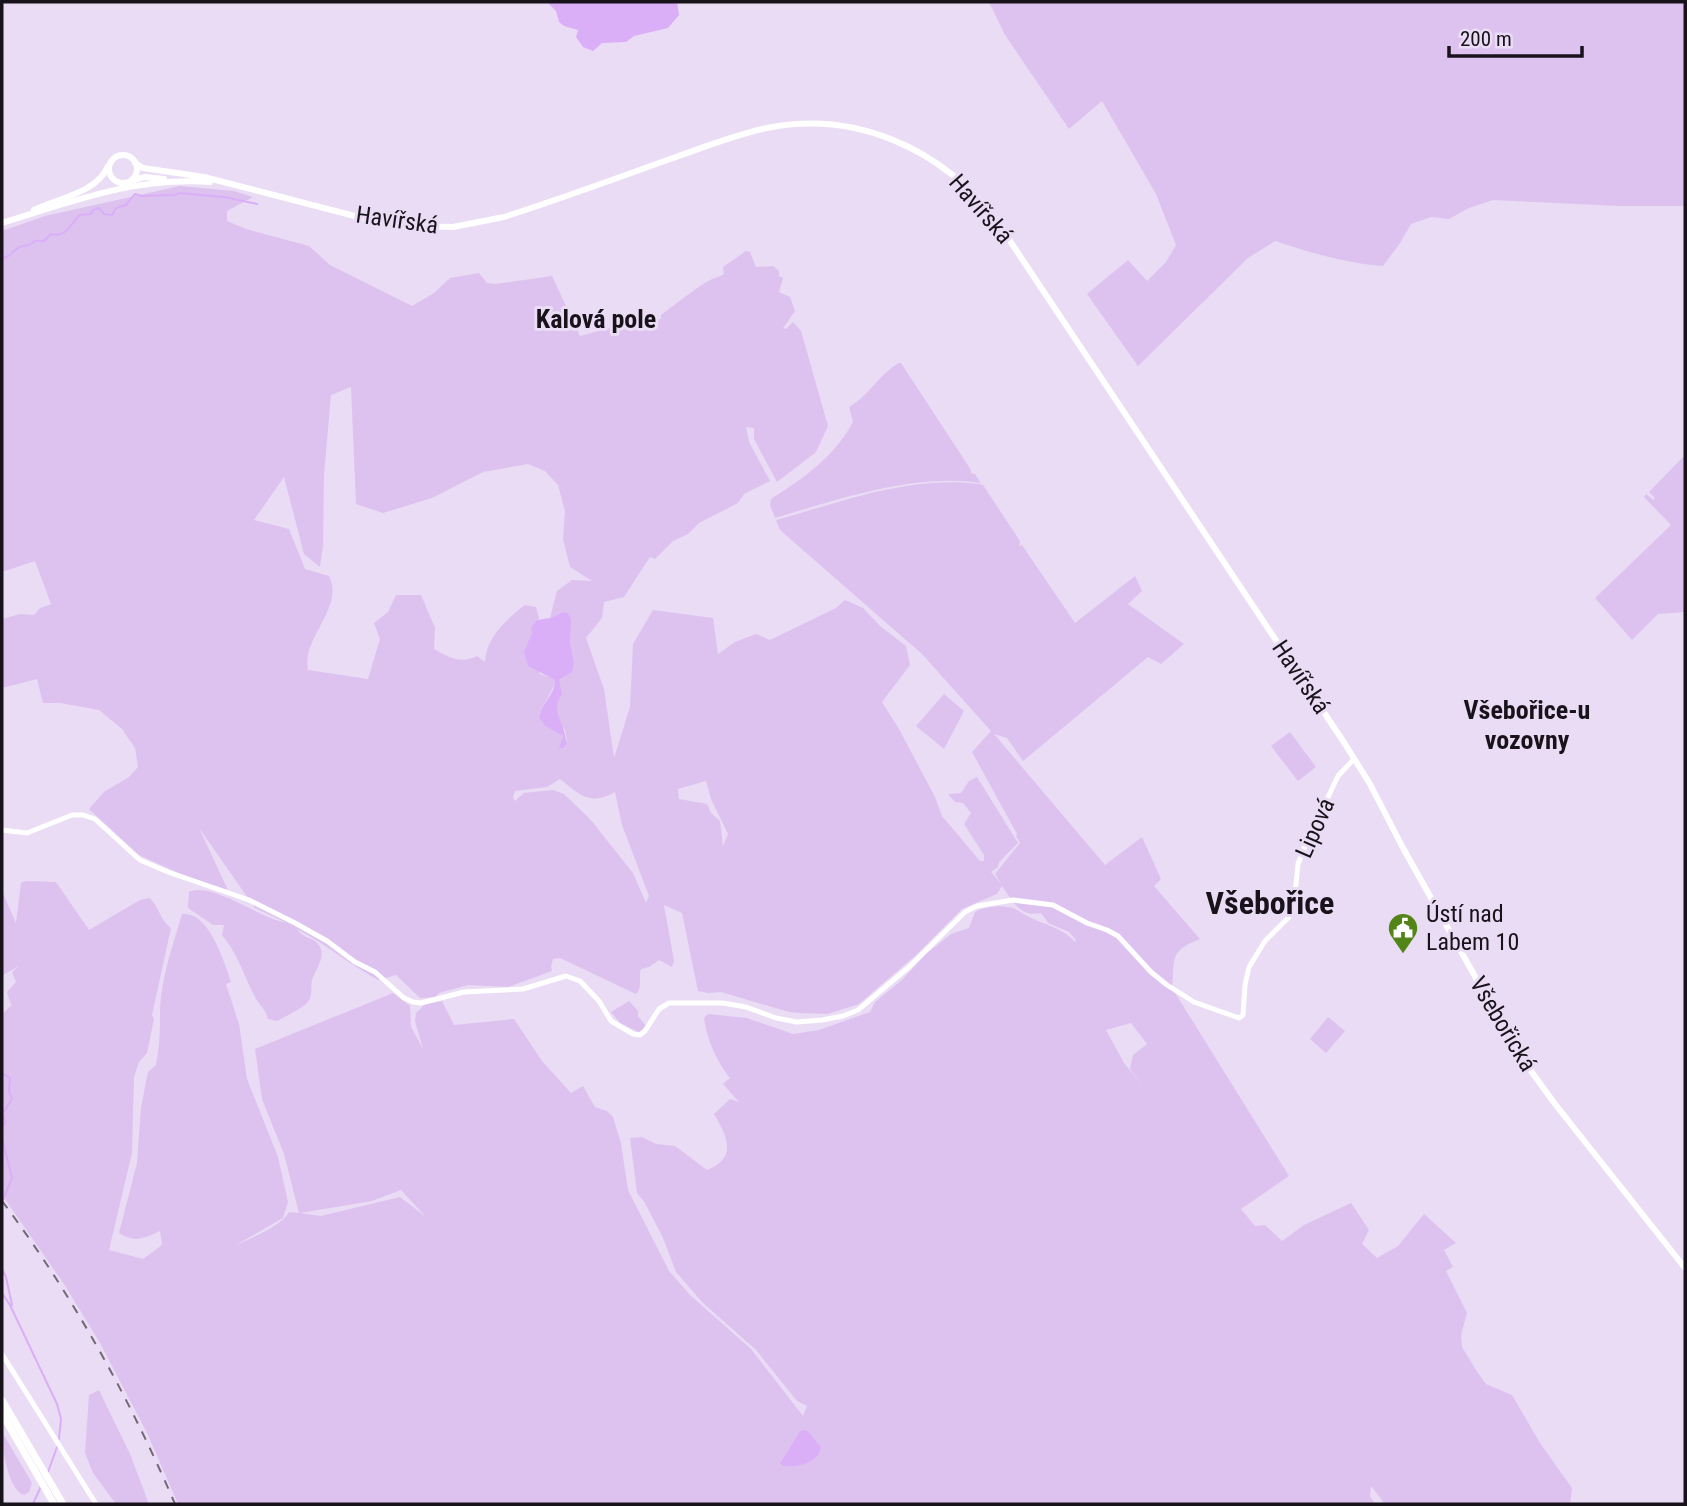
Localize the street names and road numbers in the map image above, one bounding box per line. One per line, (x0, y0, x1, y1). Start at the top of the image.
street label: Havířská (943, 169, 1019, 249)
street label: Havířská (354, 200, 440, 240)
street label: Havířská (1266, 635, 1336, 719)
street label: Lipová (1290, 794, 1340, 862)
street label: Všebořická (1464, 971, 1542, 1077)

